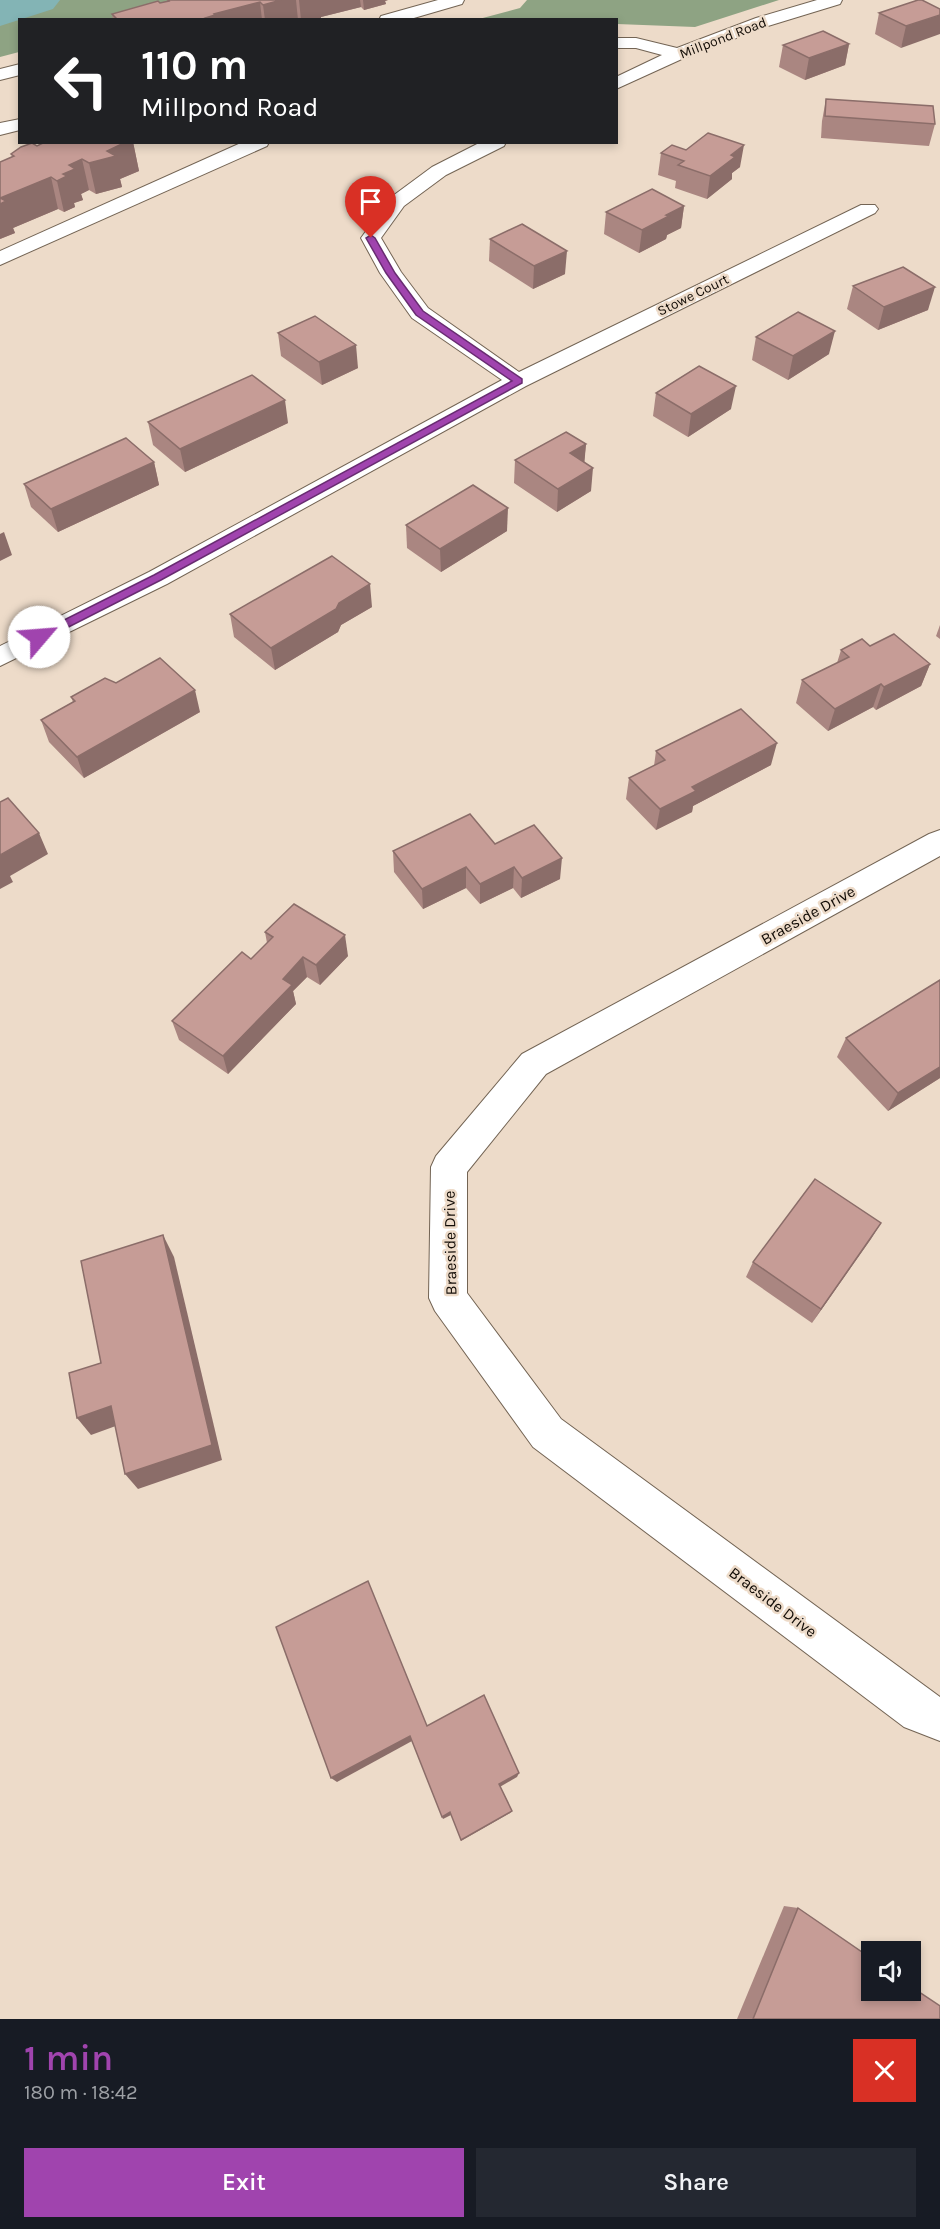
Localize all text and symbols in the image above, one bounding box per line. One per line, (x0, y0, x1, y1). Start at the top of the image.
street label: Millpond Road (677, 14, 769, 62)
text: 110 m (141, 40, 248, 90)
icon: left (42, 42, 120, 120)
text: Millpond Road (141, 91, 318, 123)
pin (345, 176, 396, 238)
icon: arrive (354, 185, 387, 218)
street label: Stowe Court (655, 270, 731, 320)
position arrow (7, 605, 71, 669)
street label: Braeside Drive (758, 881, 858, 949)
street label: Braeside Drive (440, 1190, 460, 1296)
street label: Braeside Drive (725, 1563, 821, 1641)
map controls (861, 1941, 921, 2001)
button: sound (861, 1941, 921, 2001)
text: 1 min (24, 2037, 113, 2079)
button: close (853, 2039, 916, 2102)
text: 180 m · 18:42 (24, 2081, 138, 2104)
button: Exit (24, 2148, 464, 2217)
button: Share (476, 2148, 916, 2217)

